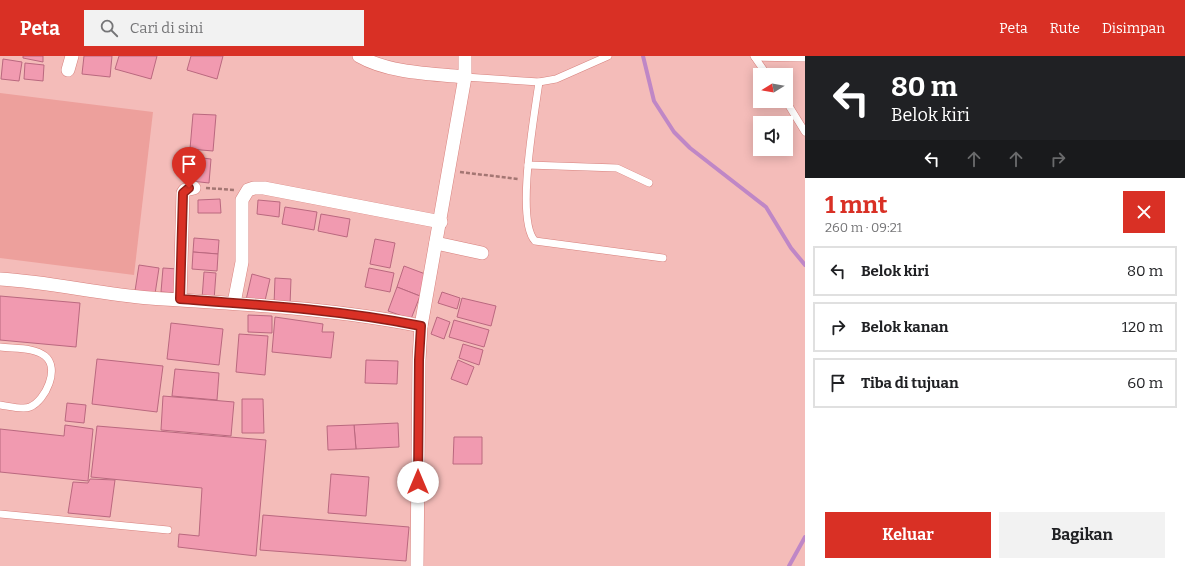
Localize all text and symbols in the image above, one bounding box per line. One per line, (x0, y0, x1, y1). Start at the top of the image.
search box (84, 10, 364, 46)
text: Peta (20, 17, 60, 40)
icon: search (98, 17, 120, 39)
text: Cari di sini (130, 19, 203, 37)
text: Peta (999, 20, 1028, 37)
text: Rute (1050, 20, 1080, 37)
text: Disimpan (1102, 20, 1165, 37)
north arrow (753, 68, 793, 108)
map controls (753, 68, 793, 156)
text: 80 m (891, 70, 957, 103)
icon: left (825, 72, 877, 124)
text: Belok kiri (891, 104, 970, 126)
button: sound (753, 116, 793, 156)
pin (172, 147, 206, 188)
icon: left (921, 148, 943, 170)
icon: ahead (963, 148, 985, 170)
icon: ahead (1005, 148, 1027, 170)
icon: right (1047, 148, 1069, 170)
icon: arrive (178, 153, 200, 175)
text: 1 mnt (825, 191, 888, 219)
button: close (1123, 191, 1165, 233)
text: 260 m · 09:21 (825, 220, 902, 235)
icon: left (827, 260, 849, 282)
text: Belok kiri (861, 262, 929, 280)
text: 80 m (1127, 262, 1163, 280)
icon: right (827, 316, 849, 338)
text: Belok kanan (861, 318, 949, 336)
text: 120 m (1122, 318, 1163, 336)
icon: arrive (827, 372, 849, 394)
text: Tiba di tujuan (861, 374, 959, 392)
text: 60 m (1127, 374, 1163, 392)
position arrow (397, 461, 439, 503)
button: Keluar (825, 512, 991, 558)
button: Bagikan (999, 512, 1165, 558)

